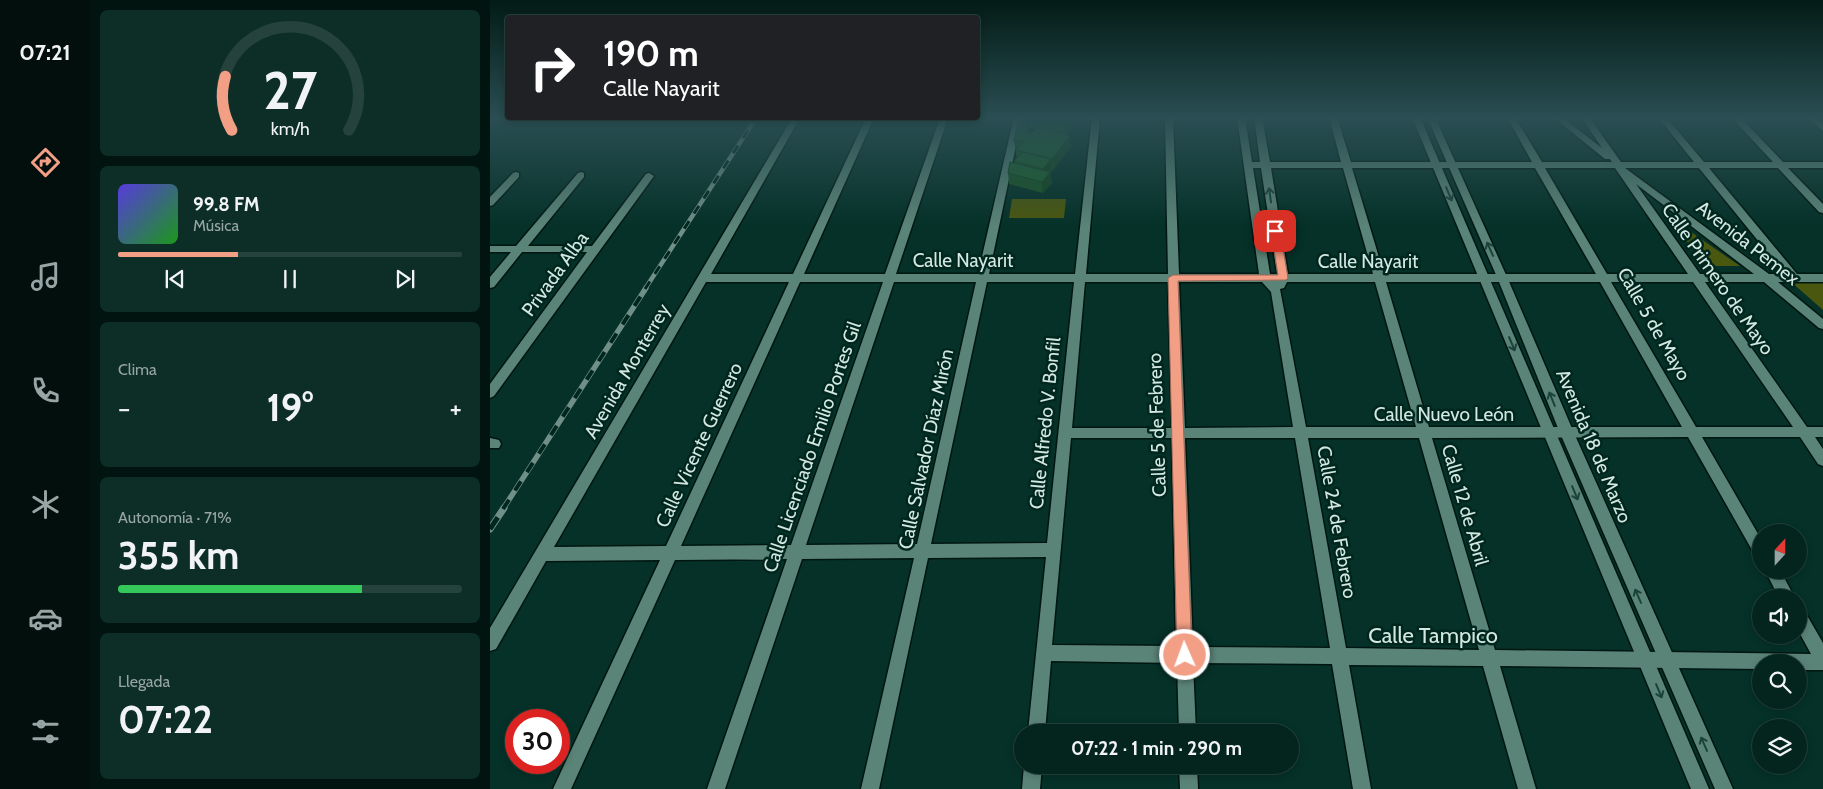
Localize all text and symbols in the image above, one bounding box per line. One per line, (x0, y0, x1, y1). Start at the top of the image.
text: 190 m (603, 32, 699, 75)
icon: right (520, 35, 585, 100)
text: 07:21 (19, 39, 71, 66)
text: 27 (263, 59, 317, 122)
text: Calle Nayarit (603, 75, 720, 102)
text: km/h (270, 118, 310, 139)
icon: directions (28, 145, 63, 180)
one-way arrow (1445, 186, 1454, 201)
one-way arrow (1265, 188, 1275, 204)
text: 99.8 FM (193, 193, 260, 216)
street label: Avenida Pemex (1692, 196, 1804, 290)
street label: Calle Primero de Mayo (1657, 199, 1779, 359)
pin (1254, 210, 1296, 252)
text: Música (193, 216, 239, 235)
icon: arrive (1261, 217, 1289, 245)
street label: Privada Alba (517, 227, 593, 321)
one-way arrow (1484, 242, 1494, 257)
street label: Calle Nayarit (913, 249, 1014, 272)
street label: Calle Nayarit (1318, 250, 1419, 273)
icon: music (28, 259, 63, 294)
street label: Calle 5 de Mayo (1612, 263, 1696, 385)
icon: previous (161, 265, 189, 293)
icon: pause (276, 265, 304, 293)
icon: next (391, 265, 419, 293)
street label: Avenida Monterrey (579, 299, 675, 442)
street label: Calle Licenciado Emilio Portes Gil (758, 318, 866, 575)
street label: Calle Alfredo V. Bonfil (1025, 335, 1066, 510)
one-way arrow (1508, 336, 1518, 351)
street label: Calle Salvador Díaz Mirón (894, 347, 958, 551)
street label: Calle 5 de Febrero (1143, 353, 1171, 497)
street label: Calle Vicente Guerrero (651, 359, 747, 531)
text: Clima (118, 360, 157, 379)
street label: Avenida 18 de Marzo (1551, 366, 1637, 526)
icon: phone (28, 373, 63, 408)
text: 19° (267, 384, 313, 431)
text: − (118, 391, 130, 425)
text: + (450, 391, 462, 425)
one-way arrow (1547, 392, 1557, 407)
street label: Calle Nuevo León (1374, 403, 1514, 426)
street label: Calle 12 de Abril (1437, 442, 1493, 569)
street label: Calle 24 de Febrero (1312, 444, 1362, 600)
one-way arrow (1571, 485, 1581, 500)
icon: climate (28, 487, 63, 522)
text: Autonomía · 71% (118, 508, 232, 527)
north arrow (1752, 524, 1808, 579)
map controls (1752, 524, 1807, 774)
text: 355 km (118, 532, 239, 579)
one-way arrow (1633, 589, 1643, 604)
button: sound (1752, 589, 1807, 644)
icon: car (28, 601, 63, 636)
street label: Calle Tampico (1368, 622, 1498, 649)
position arrow (1158, 628, 1210, 680)
button: search (1752, 654, 1807, 709)
text: Llegada (118, 672, 170, 691)
one-way arrow (1655, 683, 1664, 698)
text: 07:22 (118, 696, 213, 743)
speed limit sign: 30 (505, 709, 570, 774)
icon: filters (28, 714, 63, 749)
button: layers (1752, 719, 1807, 774)
text: 07:22 · 1 min · 290 m (1071, 737, 1242, 760)
one-way arrow (1699, 737, 1709, 752)

